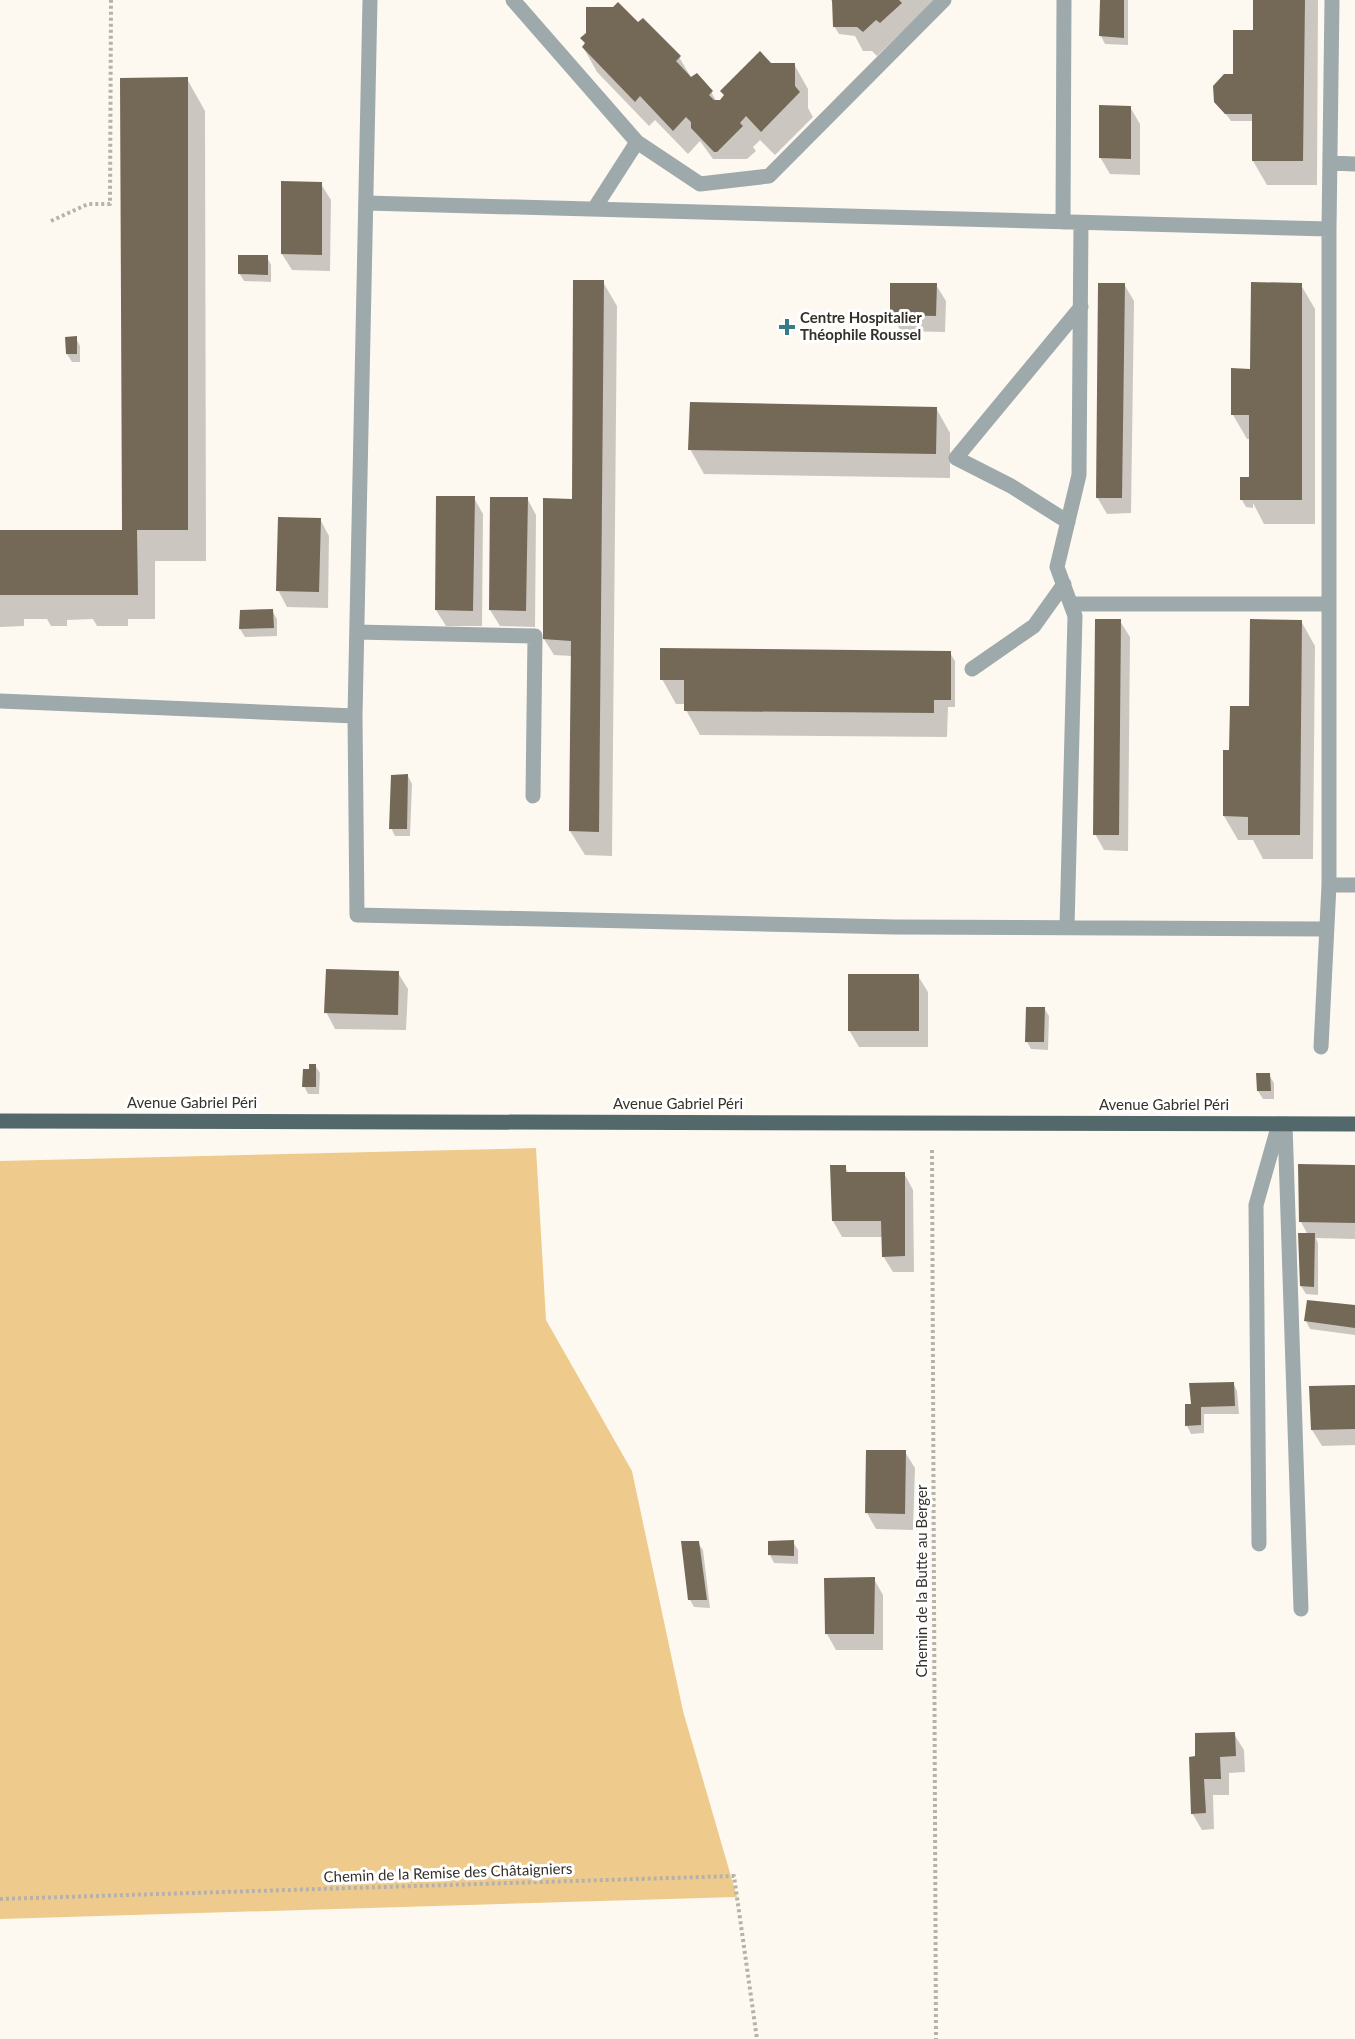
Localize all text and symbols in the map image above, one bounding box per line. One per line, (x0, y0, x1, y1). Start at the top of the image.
place label: Centre Hospitalier Théophile Roussel (800, 308, 922, 343)
marker: Centre Hospitalier Théophile Roussel (778, 318, 796, 336)
street label: Avenue Gabriel Péri (127, 1093, 257, 1111)
street label: Avenue Gabriel Péri (613, 1094, 743, 1112)
street label: Avenue Gabriel Péri (1099, 1095, 1229, 1113)
street label: Chemin de la Butte au Berger (912, 1484, 930, 1677)
street label: Chemin de la Remise des Châtaigniers (323, 1859, 573, 1885)

